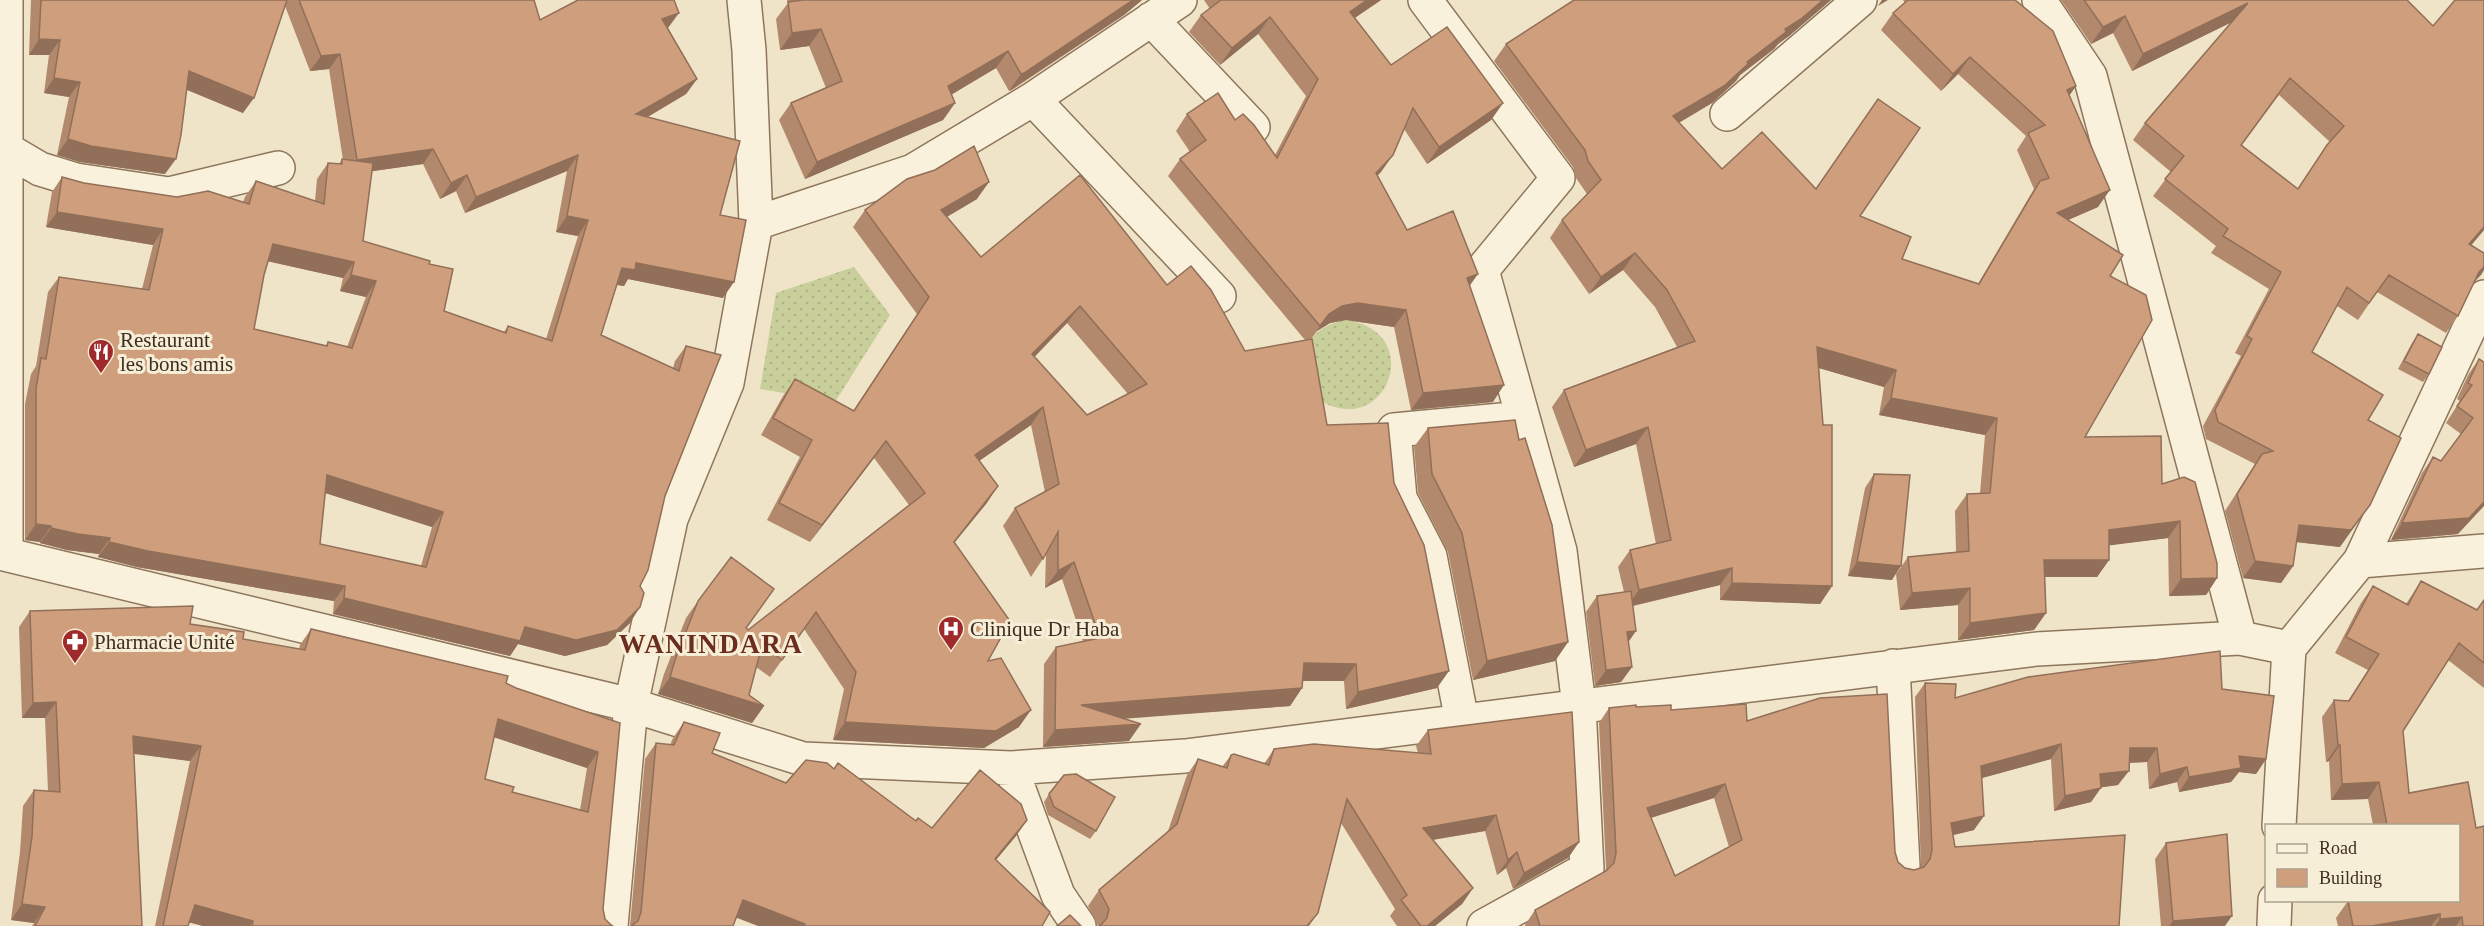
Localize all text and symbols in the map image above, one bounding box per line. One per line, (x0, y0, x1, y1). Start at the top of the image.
place label: Restaurant les bons amis (120, 328, 233, 376)
restaurant icon: Restaurant les bons amis (86, 337, 116, 375)
hospital icon: Clinique Dr Haba (936, 614, 966, 652)
place label: Clinique Dr Haba (970, 617, 1120, 641)
pharmacy icon: Pharmacie Unité (60, 627, 90, 665)
district label: WANINDARA (619, 629, 803, 659)
place label: Pharmacie Unité (94, 630, 235, 654)
legend (2265, 824, 2460, 902)
text: Road (2319, 838, 2357, 858)
text: Building (2319, 868, 2382, 888)

